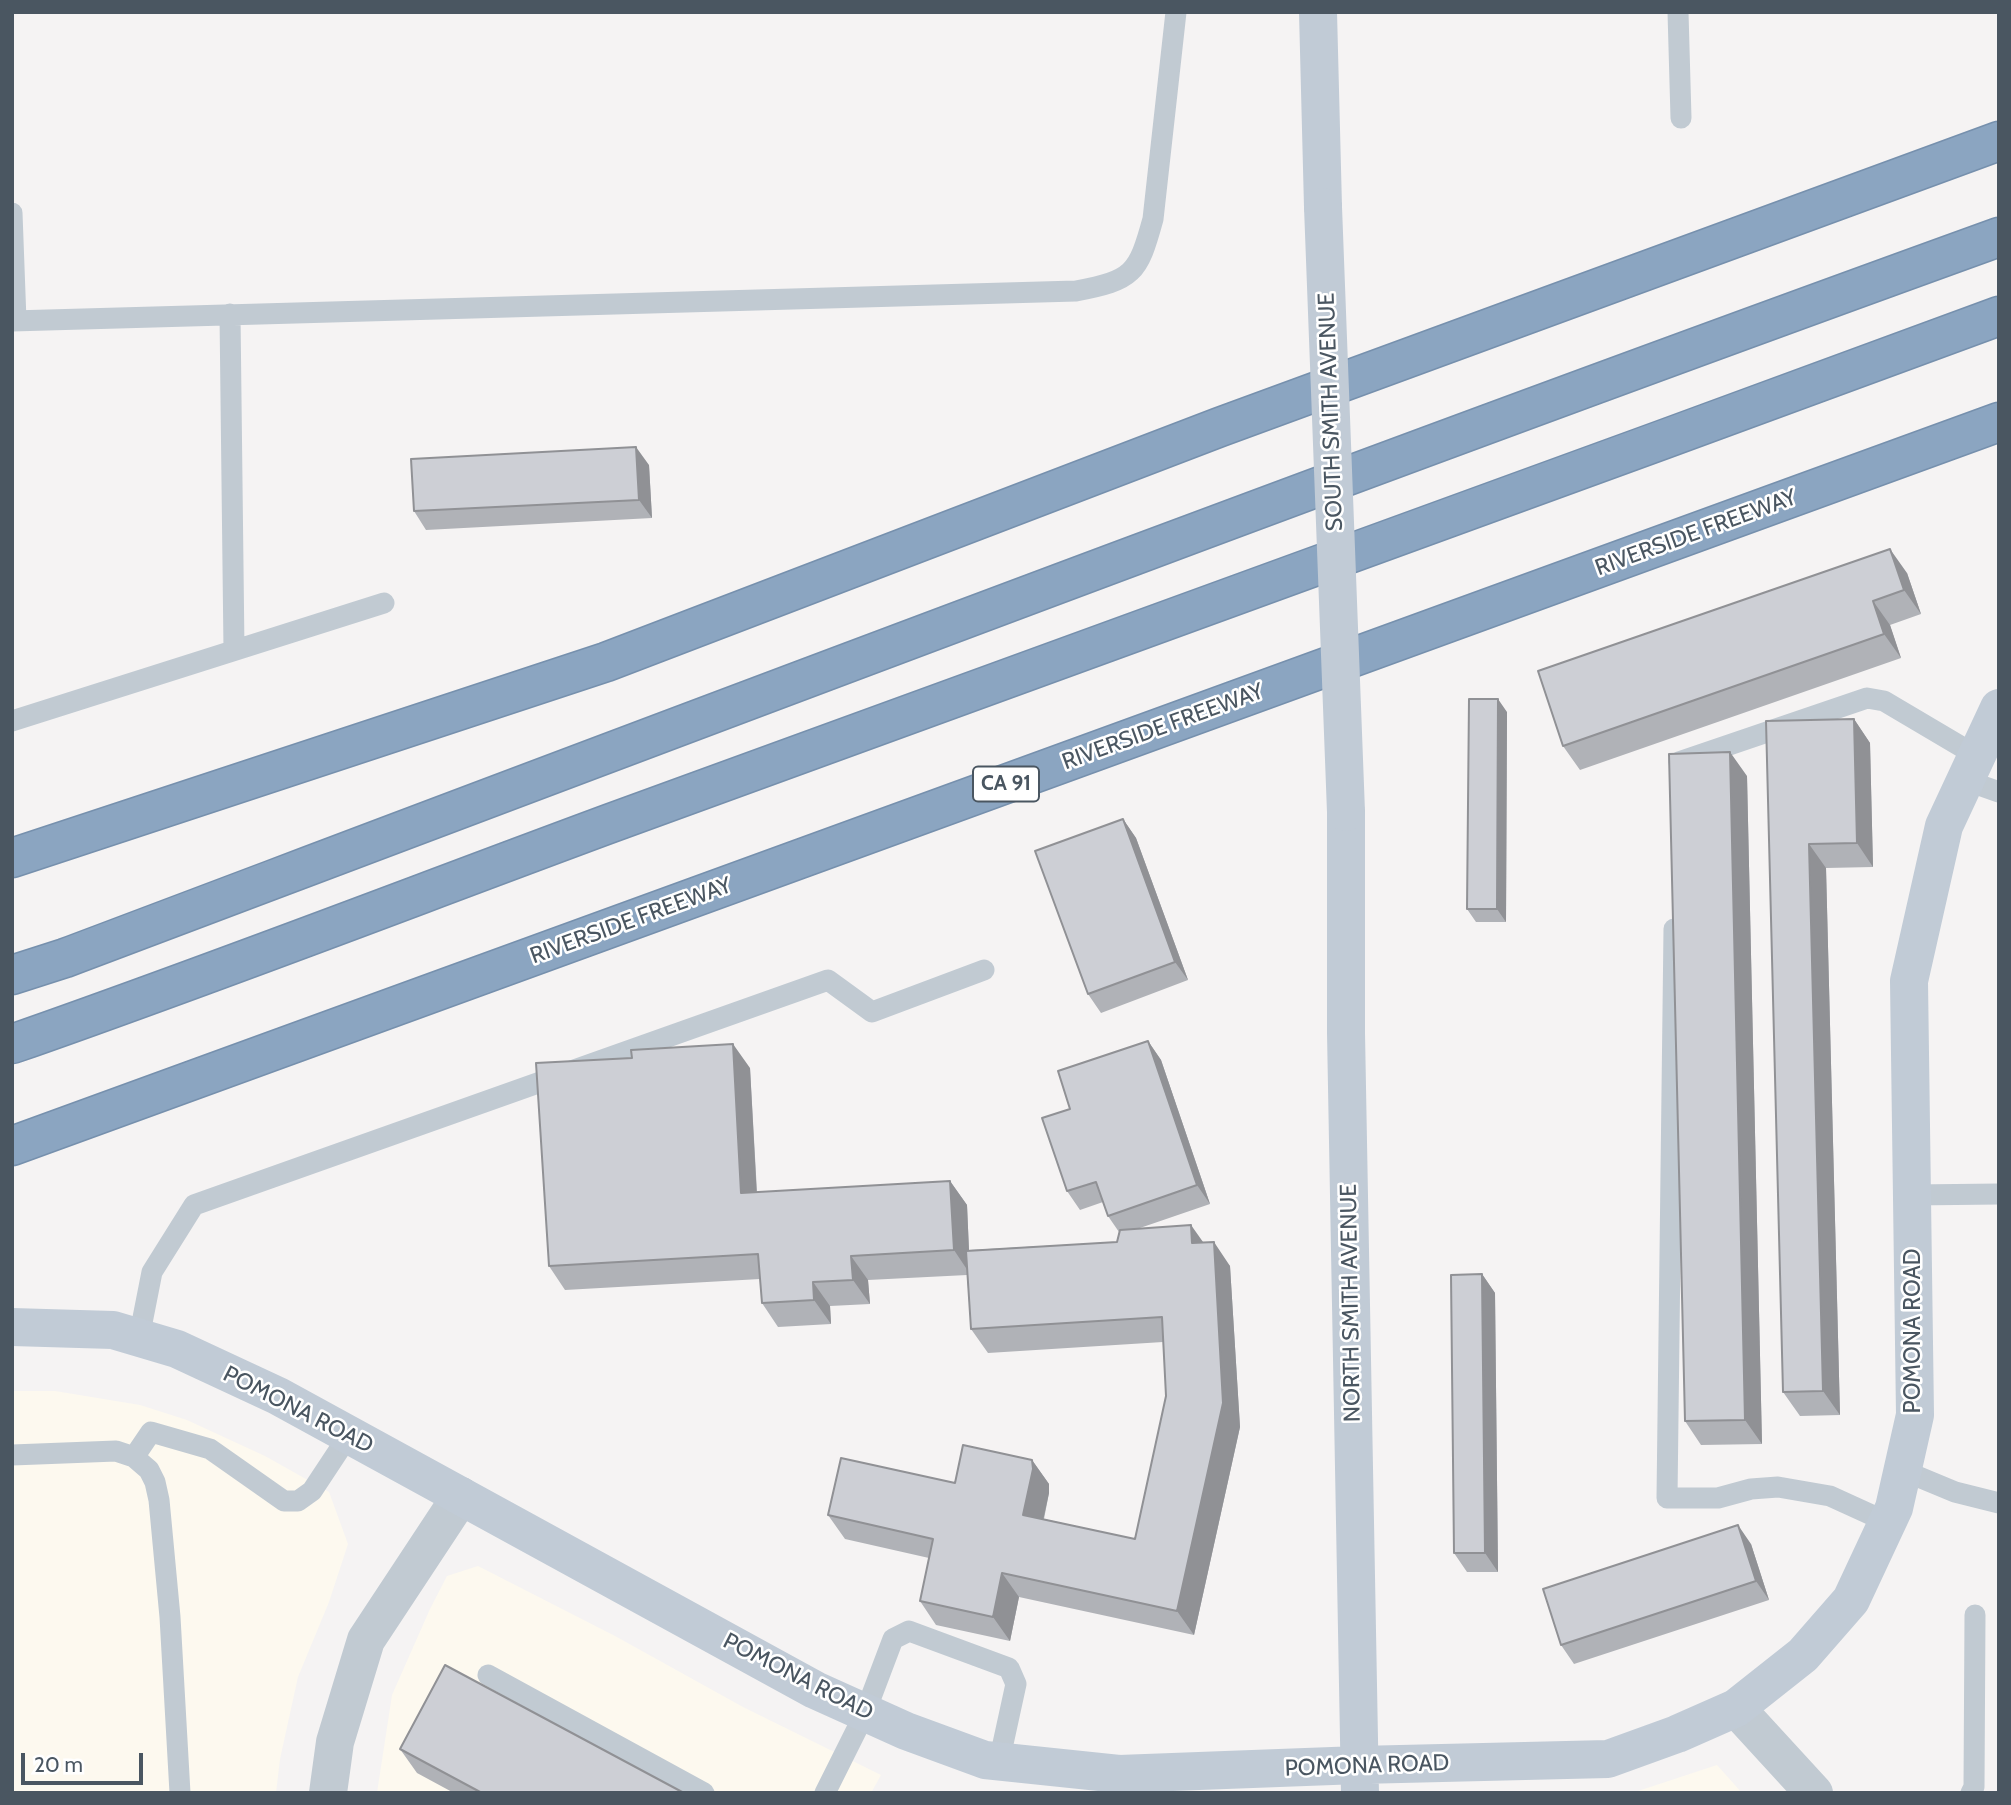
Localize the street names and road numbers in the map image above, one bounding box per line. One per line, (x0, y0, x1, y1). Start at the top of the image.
street label: SOUTH SMITH AVENUE (1313, 292, 1349, 532)
street label: RIVERSIDE FREEWAY (1592, 484, 1800, 582)
street label: RIVERSIDE FREEWAY (1059, 678, 1267, 776)
road number: CA 91 (973, 766, 1039, 802)
street label: RIVERSIDE FREEWAY (527, 872, 735, 970)
street label: NORTH SMITH AVENUE (1335, 1184, 1367, 1422)
street label: POMONA ROAD (1899, 1249, 1927, 1413)
street label: POMONA ROAD (218, 1360, 378, 1460)
street label: POMONA ROAD (718, 1627, 878, 1727)
street label: POMONA ROAD (1284, 1749, 1450, 1783)

